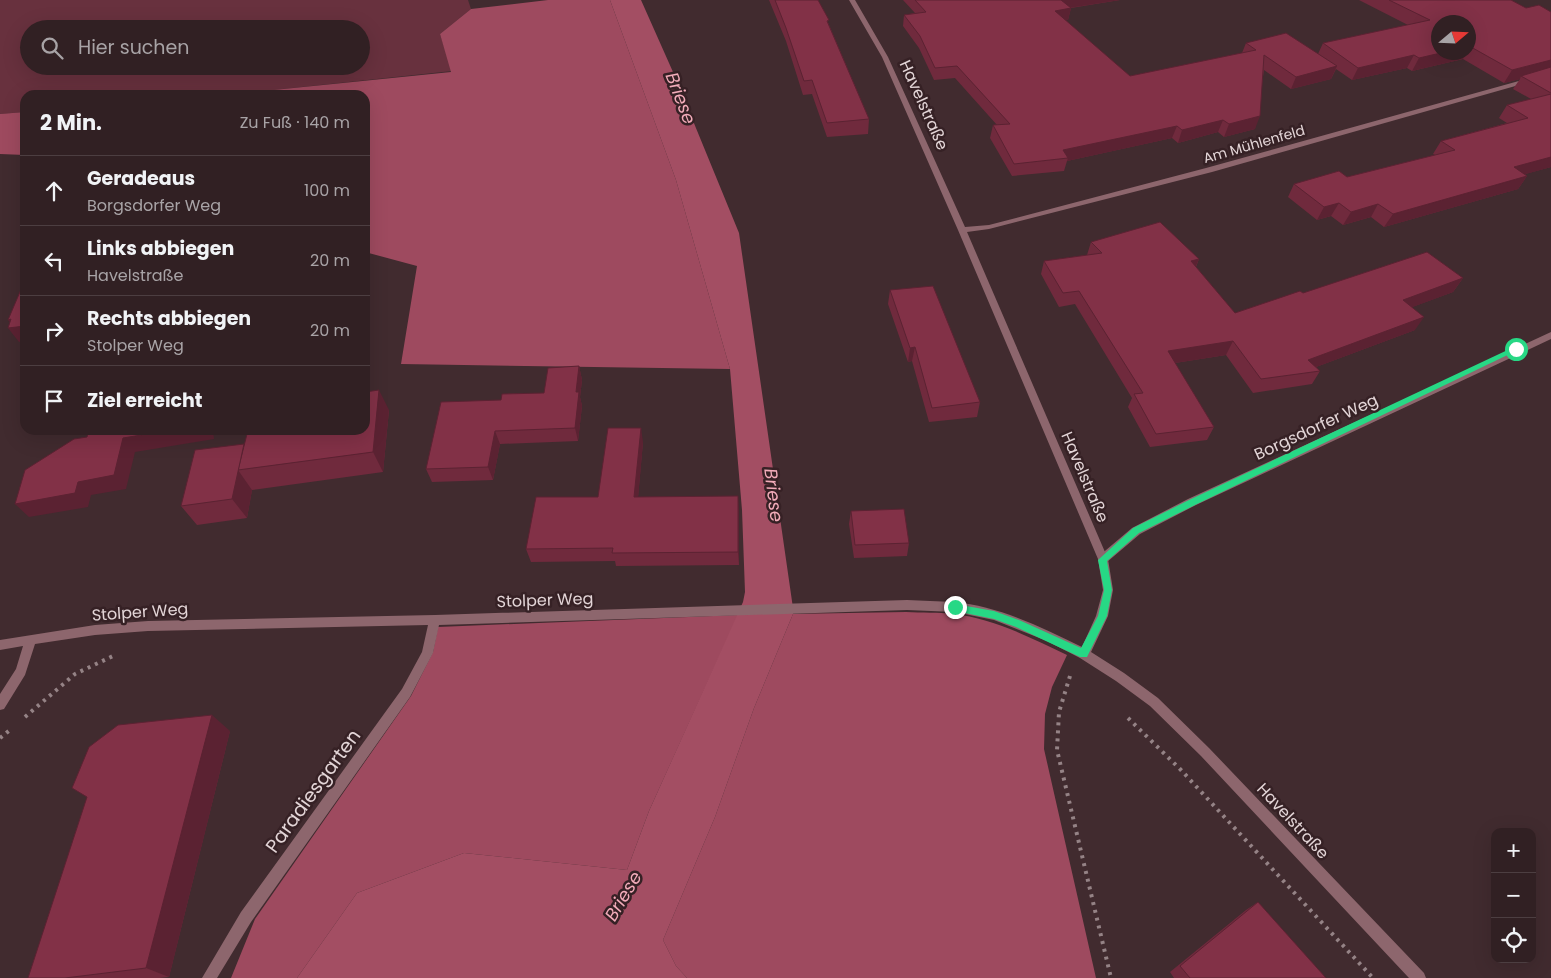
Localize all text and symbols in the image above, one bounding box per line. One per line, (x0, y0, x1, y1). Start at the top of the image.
north arrow (1431, 15, 1476, 60)
search box (20, 20, 370, 75)
icon: search (38, 34, 66, 62)
text: Hier suchen (78, 34, 189, 61)
street label: Havelstraße (894, 56, 954, 154)
water label: Briese (660, 68, 702, 128)
text: 2 Min. (40, 108, 102, 137)
text: Zu Fuß · 140 m (240, 111, 350, 134)
street label: Am Mühlenfeld (1201, 120, 1307, 168)
text: Geradeaus (87, 165, 195, 192)
icon: ahead (40, 177, 68, 205)
text: 100 m (304, 179, 350, 202)
text: Borgsdorfer Weg (87, 194, 221, 217)
text: Links abbiegen (87, 235, 234, 262)
icon: left (40, 247, 68, 275)
text: 20 m (310, 249, 350, 272)
text: Havelstraße (87, 264, 184, 287)
text: Rechts abbiegen (87, 305, 251, 332)
icon: right (40, 317, 68, 345)
text: 20 m (310, 319, 350, 342)
text: Stolper Weg (87, 334, 184, 357)
route start (1505, 338, 1528, 361)
icon: arrive (40, 387, 68, 415)
text: Ziel erreicht (87, 387, 203, 414)
street label: Borgsdorfer Weg (1250, 388, 1382, 466)
street label: Havelstraße (1056, 428, 1114, 526)
water label: Briese (758, 467, 790, 523)
street label: Stolper Weg (496, 587, 594, 613)
route end (944, 596, 967, 619)
street label: Stolper Weg (91, 597, 189, 627)
street label: Paradiesgarten (259, 724, 367, 858)
street label: Havelstraße (1252, 778, 1334, 864)
map controls (1491, 828, 1536, 963)
button: + (1491, 828, 1536, 873)
water label: Briese (598, 866, 648, 926)
button: − (1491, 873, 1536, 918)
button: locate (1491, 918, 1536, 963)

